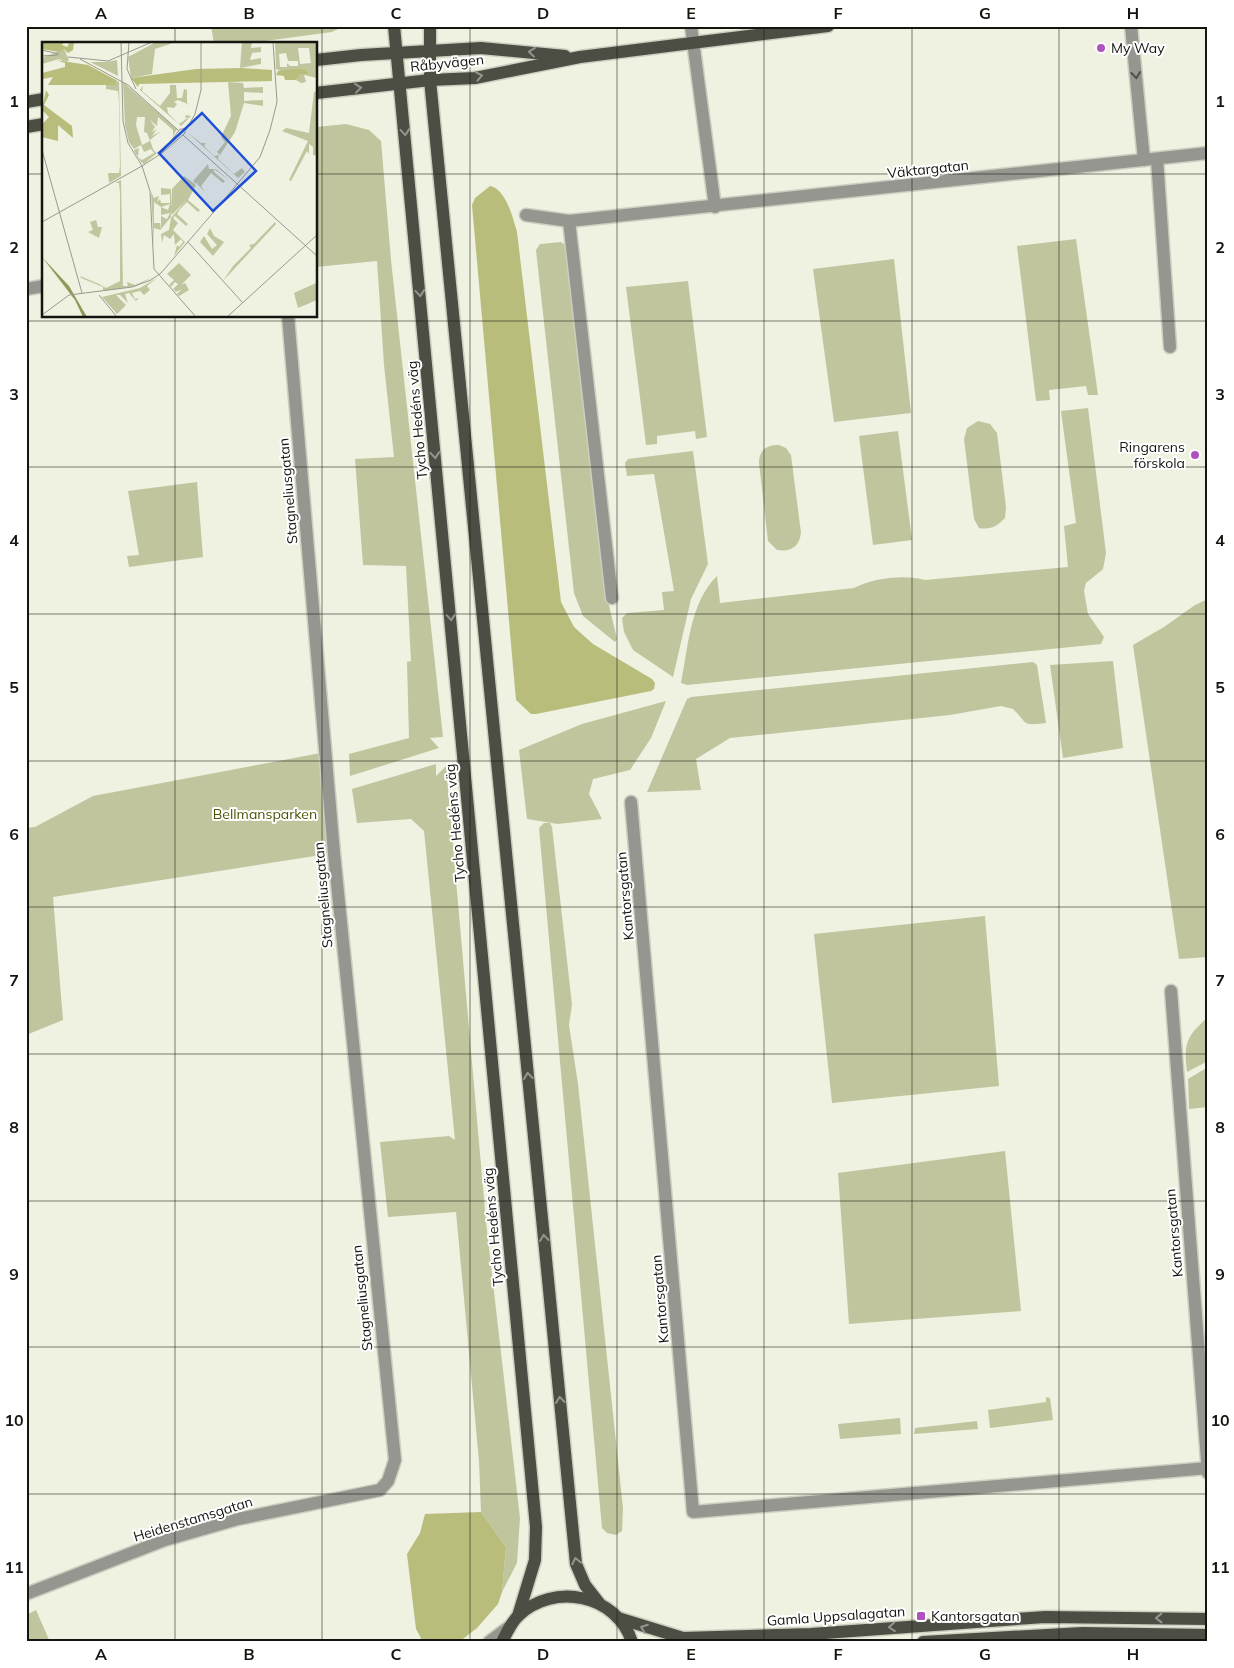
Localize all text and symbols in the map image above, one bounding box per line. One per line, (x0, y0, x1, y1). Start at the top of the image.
text: A (95, 3, 107, 23)
text: B (243, 3, 255, 23)
text: C (391, 3, 402, 23)
text: D (537, 3, 549, 23)
text: E (686, 3, 696, 23)
text: F (833, 3, 843, 23)
text: G (979, 3, 991, 23)
text: H (1127, 3, 1139, 23)
place label: My Way (1111, 39, 1165, 57)
inset map (42, 42, 318, 318)
marker: My Way (1095, 42, 1107, 54)
one-way arrow (528, 47, 536, 58)
street label: Råbyvägen (409, 50, 485, 76)
one-way arrow (1130, 71, 1141, 79)
one-way arrow (474, 72, 483, 82)
one-way arrow (354, 83, 362, 94)
text: 1 (9, 91, 19, 111)
text: 1 (1215, 91, 1225, 111)
one-way arrow (399, 128, 410, 136)
street label: Väktargatan (886, 156, 970, 182)
text: 2 (9, 237, 19, 257)
text: 2 (1215, 237, 1225, 257)
one-way arrow (414, 290, 425, 298)
street label: Tycho Hedéns väg (403, 360, 431, 480)
text: 3 (9, 384, 19, 404)
text: 3 (1215, 384, 1225, 404)
street label: Stagneliusgatan (274, 437, 302, 545)
place label: Ringarens förskola (1119, 438, 1185, 472)
marker: Ringarens förskola (1189, 449, 1201, 461)
one-way arrow (430, 451, 441, 459)
text: 4 (9, 530, 19, 550)
text: 4 (1215, 530, 1225, 550)
one-way arrow (445, 613, 456, 621)
text: 5 (9, 677, 19, 697)
text: 5 (1215, 677, 1225, 697)
street label: Tycho Hedéns väg (441, 763, 469, 883)
park label: Bellmansparken (213, 805, 317, 823)
text: 6 (9, 824, 19, 844)
text: 6 (1215, 824, 1225, 844)
street label: Stagneliusgatan (309, 841, 337, 949)
street label: Kantorsgatan (612, 851, 638, 941)
text: 7 (9, 970, 19, 990)
text: 7 (1215, 970, 1225, 990)
one-way arrow (523, 1072, 534, 1080)
text: 8 (9, 1117, 19, 1137)
text: 8 (1215, 1117, 1225, 1137)
street label: Tycho Hedéns väg (479, 1167, 507, 1287)
street label: Kantorsgatan (1161, 1188, 1187, 1278)
one-way arrow (539, 1234, 550, 1242)
street label: Stagneliusgatan (347, 1244, 377, 1352)
street label: Kantorsgatan (647, 1254, 673, 1344)
text: 9 (9, 1264, 19, 1284)
text: 9 (1215, 1264, 1225, 1284)
one-way arrow (555, 1396, 566, 1404)
text: 10 (4, 1410, 24, 1430)
text: 10 (1210, 1410, 1230, 1430)
street label: Heidenstamsgatan (131, 1492, 255, 1546)
text: 11 (4, 1557, 24, 1577)
one-way arrow (572, 1557, 582, 1566)
text: 11 (1210, 1557, 1230, 1577)
street label: Gamla Uppsalagatan (766, 1602, 906, 1630)
place label: Kantorsgatan (931, 1607, 1020, 1625)
marker: Kantorsgatan (915, 1610, 927, 1622)
one-way arrow (1155, 1612, 1163, 1623)
one-way arrow (888, 1622, 896, 1633)
one-way arrow (640, 1624, 649, 1634)
text: A (95, 1644, 107, 1664)
text: B (243, 1644, 255, 1664)
text: C (391, 1644, 402, 1664)
text: D (537, 1644, 549, 1664)
text: E (686, 1644, 696, 1664)
text: F (833, 1644, 843, 1664)
text: G (979, 1644, 991, 1664)
text: H (1127, 1644, 1139, 1664)

